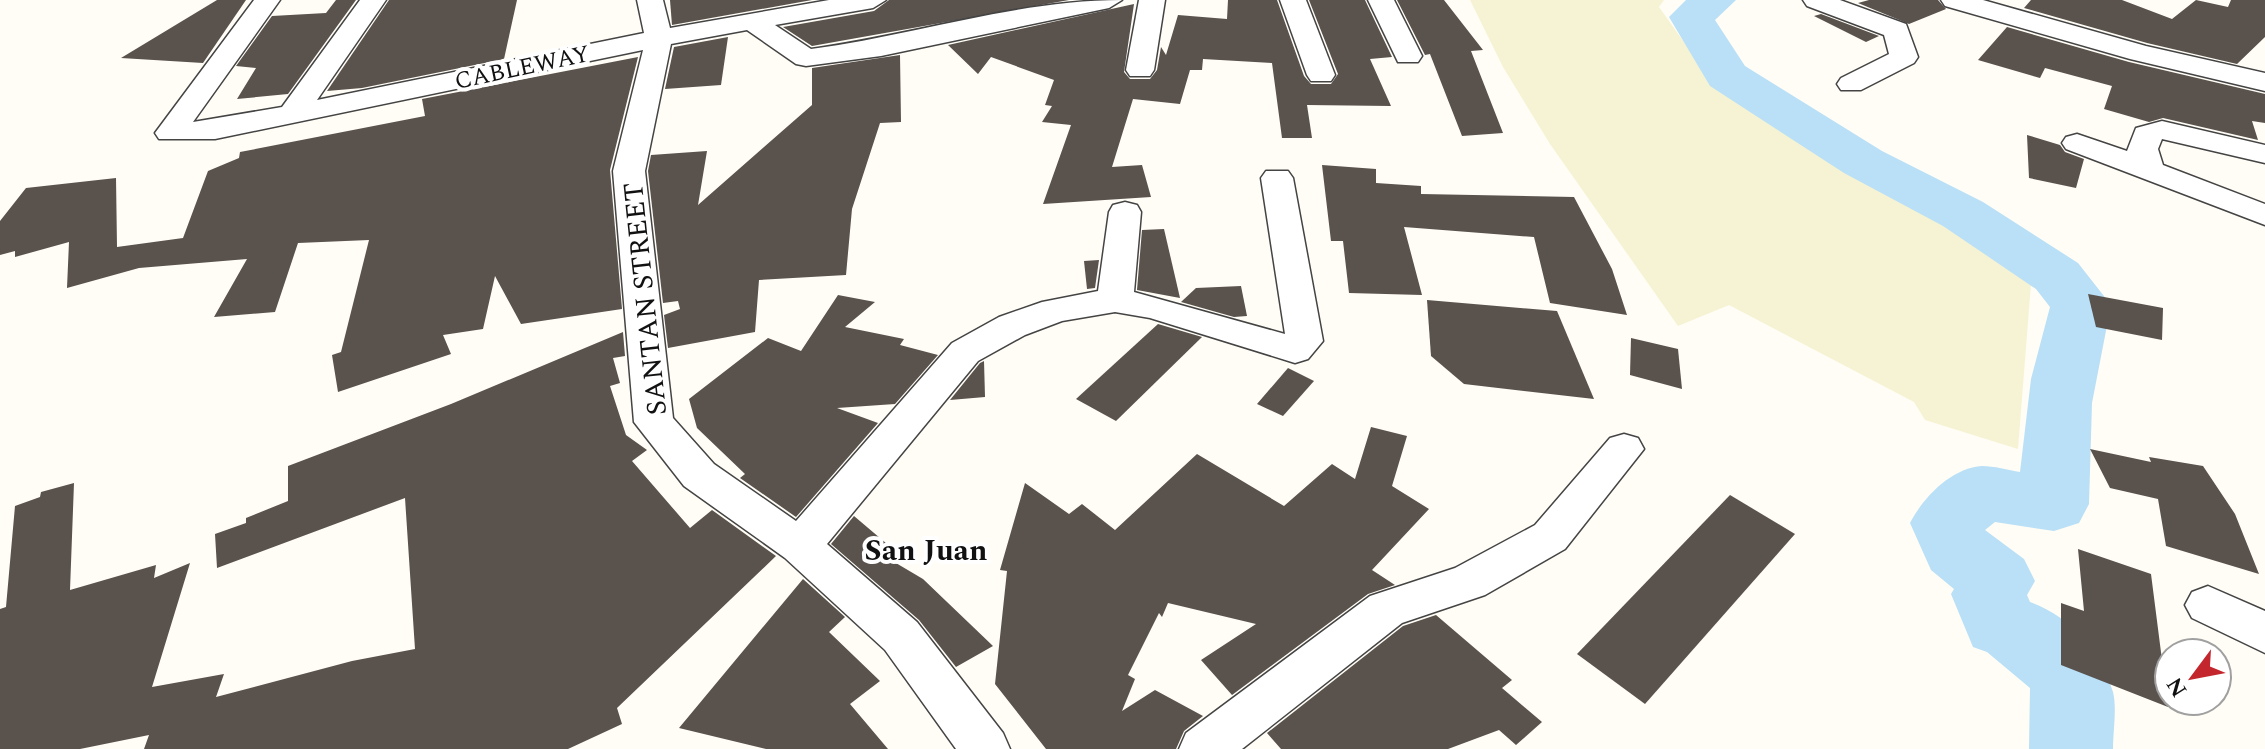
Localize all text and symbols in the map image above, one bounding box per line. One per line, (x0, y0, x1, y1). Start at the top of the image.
street label: CABLEWAY (451, 36, 593, 100)
street label: SANTAN STREET (612, 180, 679, 417)
district label: San Juan (864, 528, 988, 574)
north arrow (2153, 637, 2233, 717)
text: N (2159, 670, 2196, 703)

